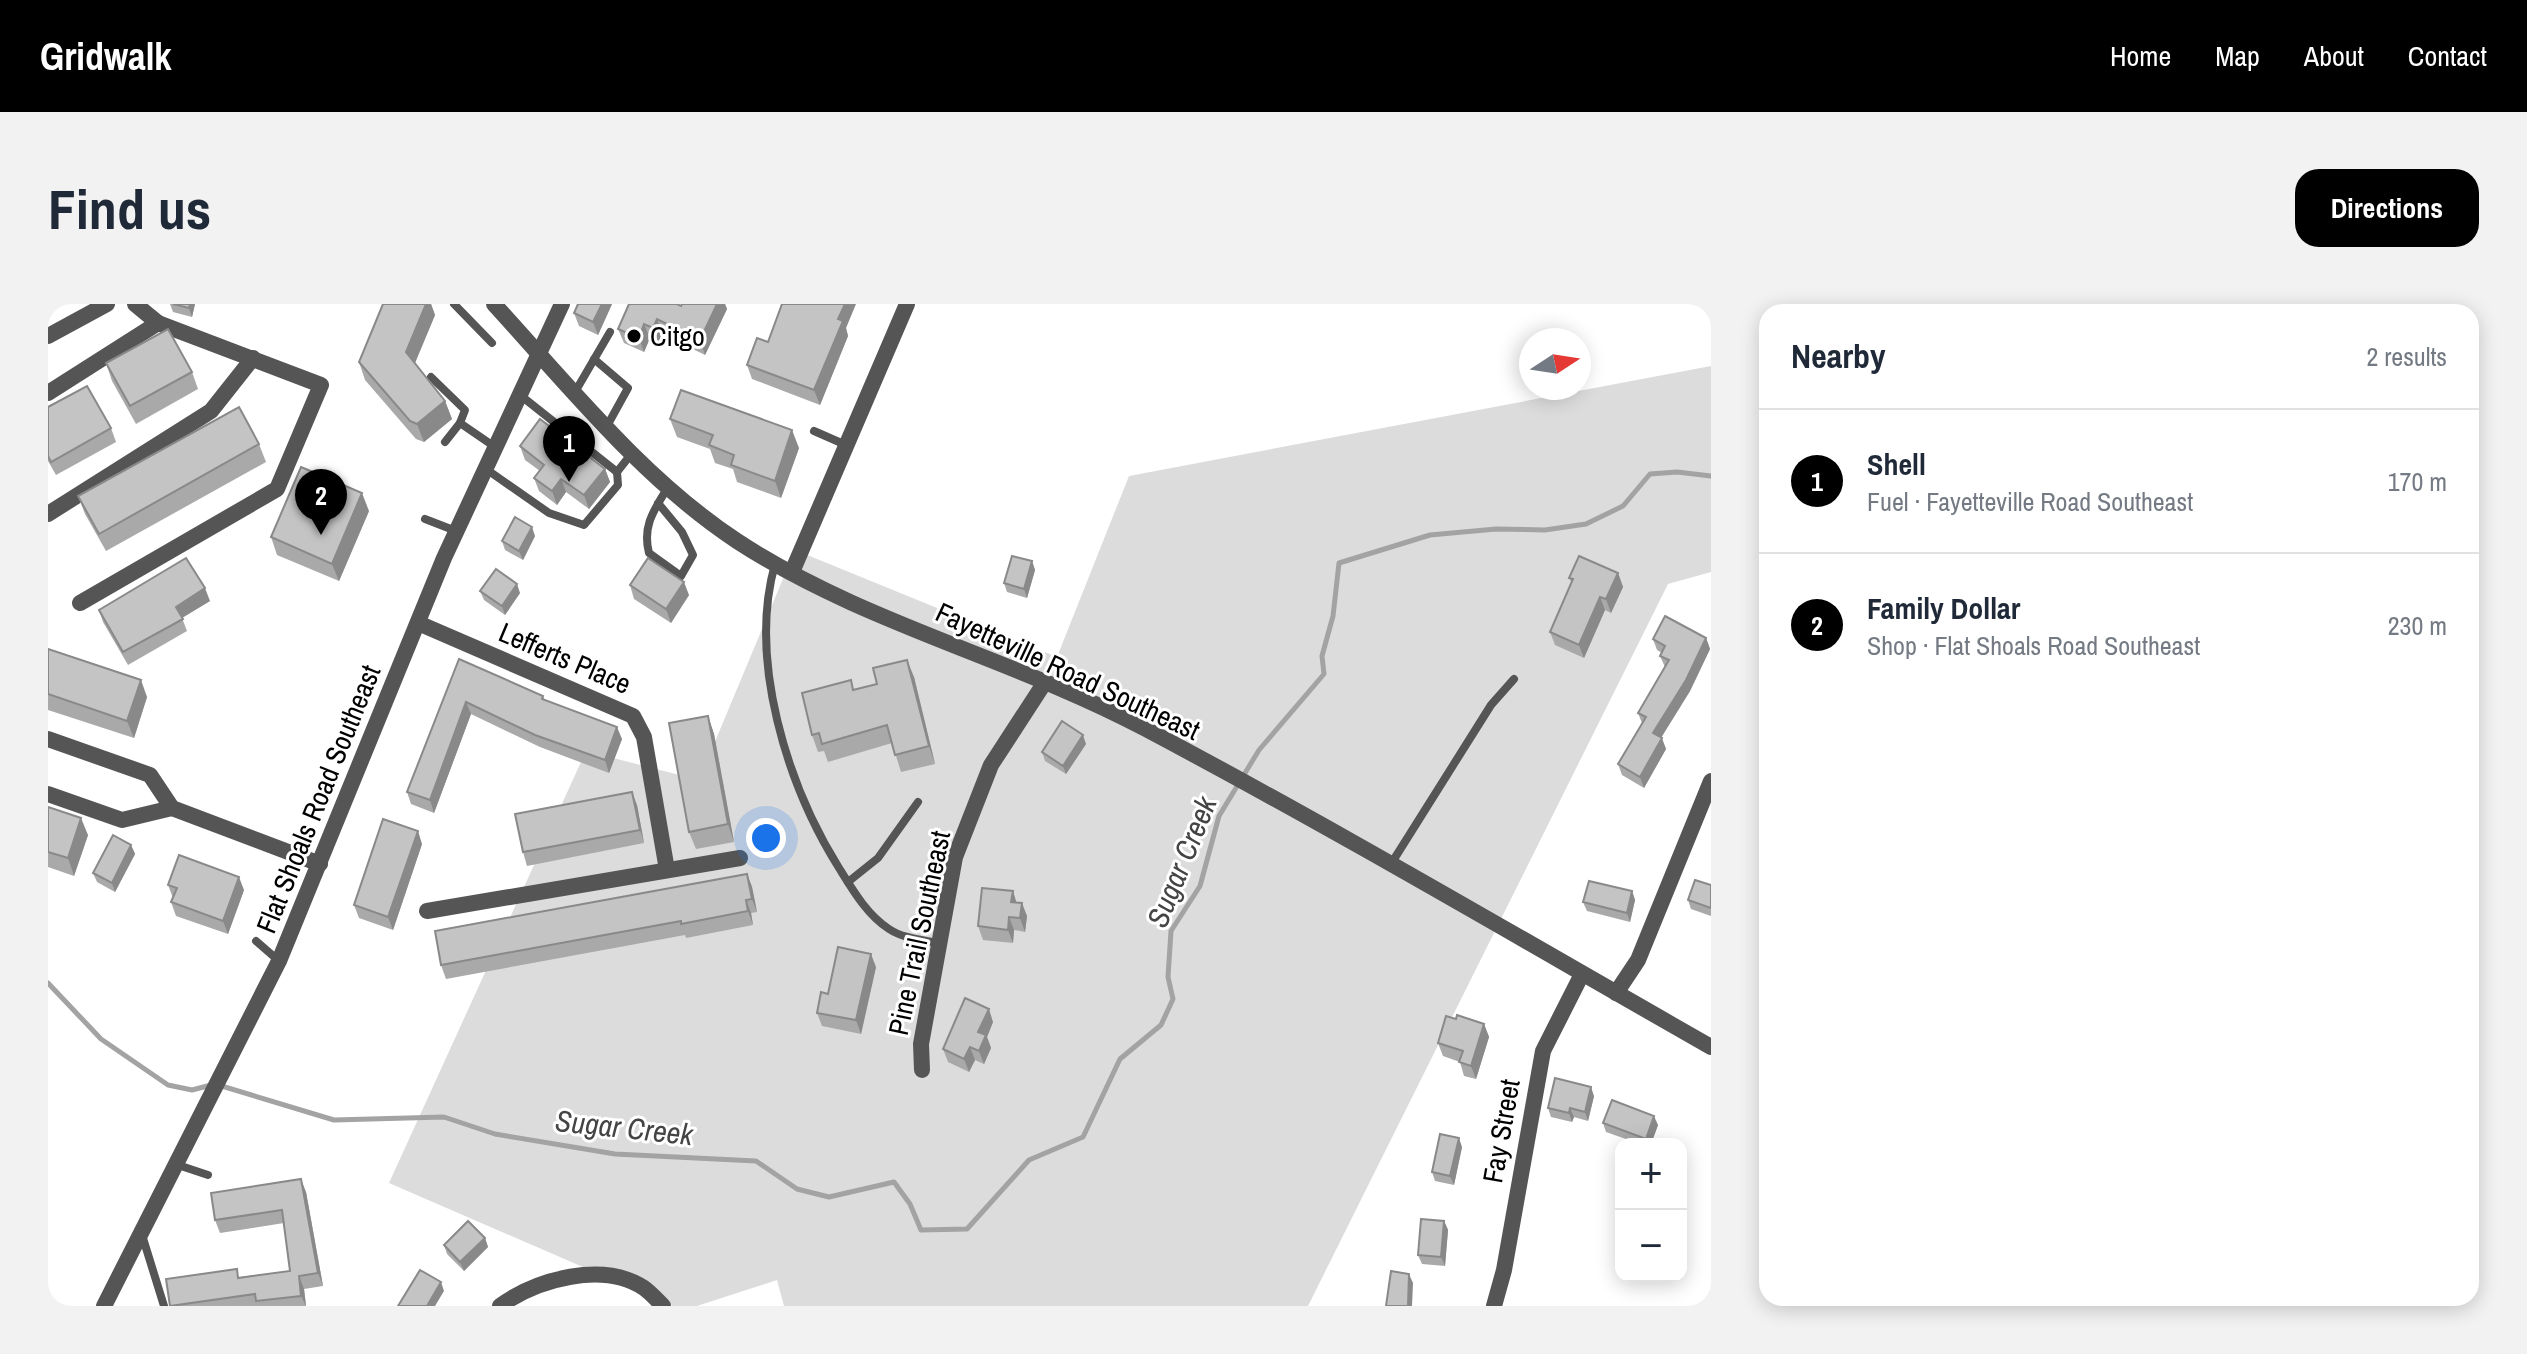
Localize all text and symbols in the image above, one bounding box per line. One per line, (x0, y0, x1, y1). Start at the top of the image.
text: Gridwalk (40, 31, 172, 82)
text: Home (2110, 37, 2171, 75)
text: Map (2215, 37, 2260, 75)
text: About (2304, 37, 2364, 75)
text: Contact (2408, 37, 2487, 75)
button: Directions (2295, 169, 2479, 247)
text: Find us (48, 171, 211, 246)
place label: Citgo (650, 317, 705, 355)
marker: Citgo (625, 327, 643, 345)
north arrow (1519, 328, 1591, 400)
text: Nearby (1791, 333, 1886, 379)
text: 2 results (2366, 339, 2447, 374)
pin: 1 (543, 416, 595, 482)
text: Shell (1867, 444, 1926, 484)
text: 1 (1811, 464, 1823, 499)
text: 170 m (2388, 464, 2447, 499)
pin: 2 (295, 469, 347, 535)
text: Fuel · Fayetteville Road Southeast (1867, 484, 2193, 519)
text: Family Dollar (1867, 588, 2020, 628)
street label: Fayetteville Road Southeast (930, 593, 1206, 749)
text: 2 (1811, 608, 1823, 643)
text: 230 m (2388, 608, 2447, 643)
street label: Lefferts Place (493, 613, 637, 703)
text: Shop · Flat Shoals Road Southeast (1867, 628, 2200, 663)
street label: Flat Shoals Road Southeast (247, 659, 389, 939)
water label: Sugar Creek (1137, 789, 1226, 933)
your location (746, 818, 786, 858)
street label: Pine Trail Southeast (879, 827, 959, 1039)
street label: Fay Street (1473, 1076, 1529, 1186)
water label: Sugar Creek (553, 1100, 697, 1154)
map controls (1615, 1138, 1687, 1282)
button: + (1615, 1138, 1687, 1210)
button: − (1615, 1210, 1687, 1282)

